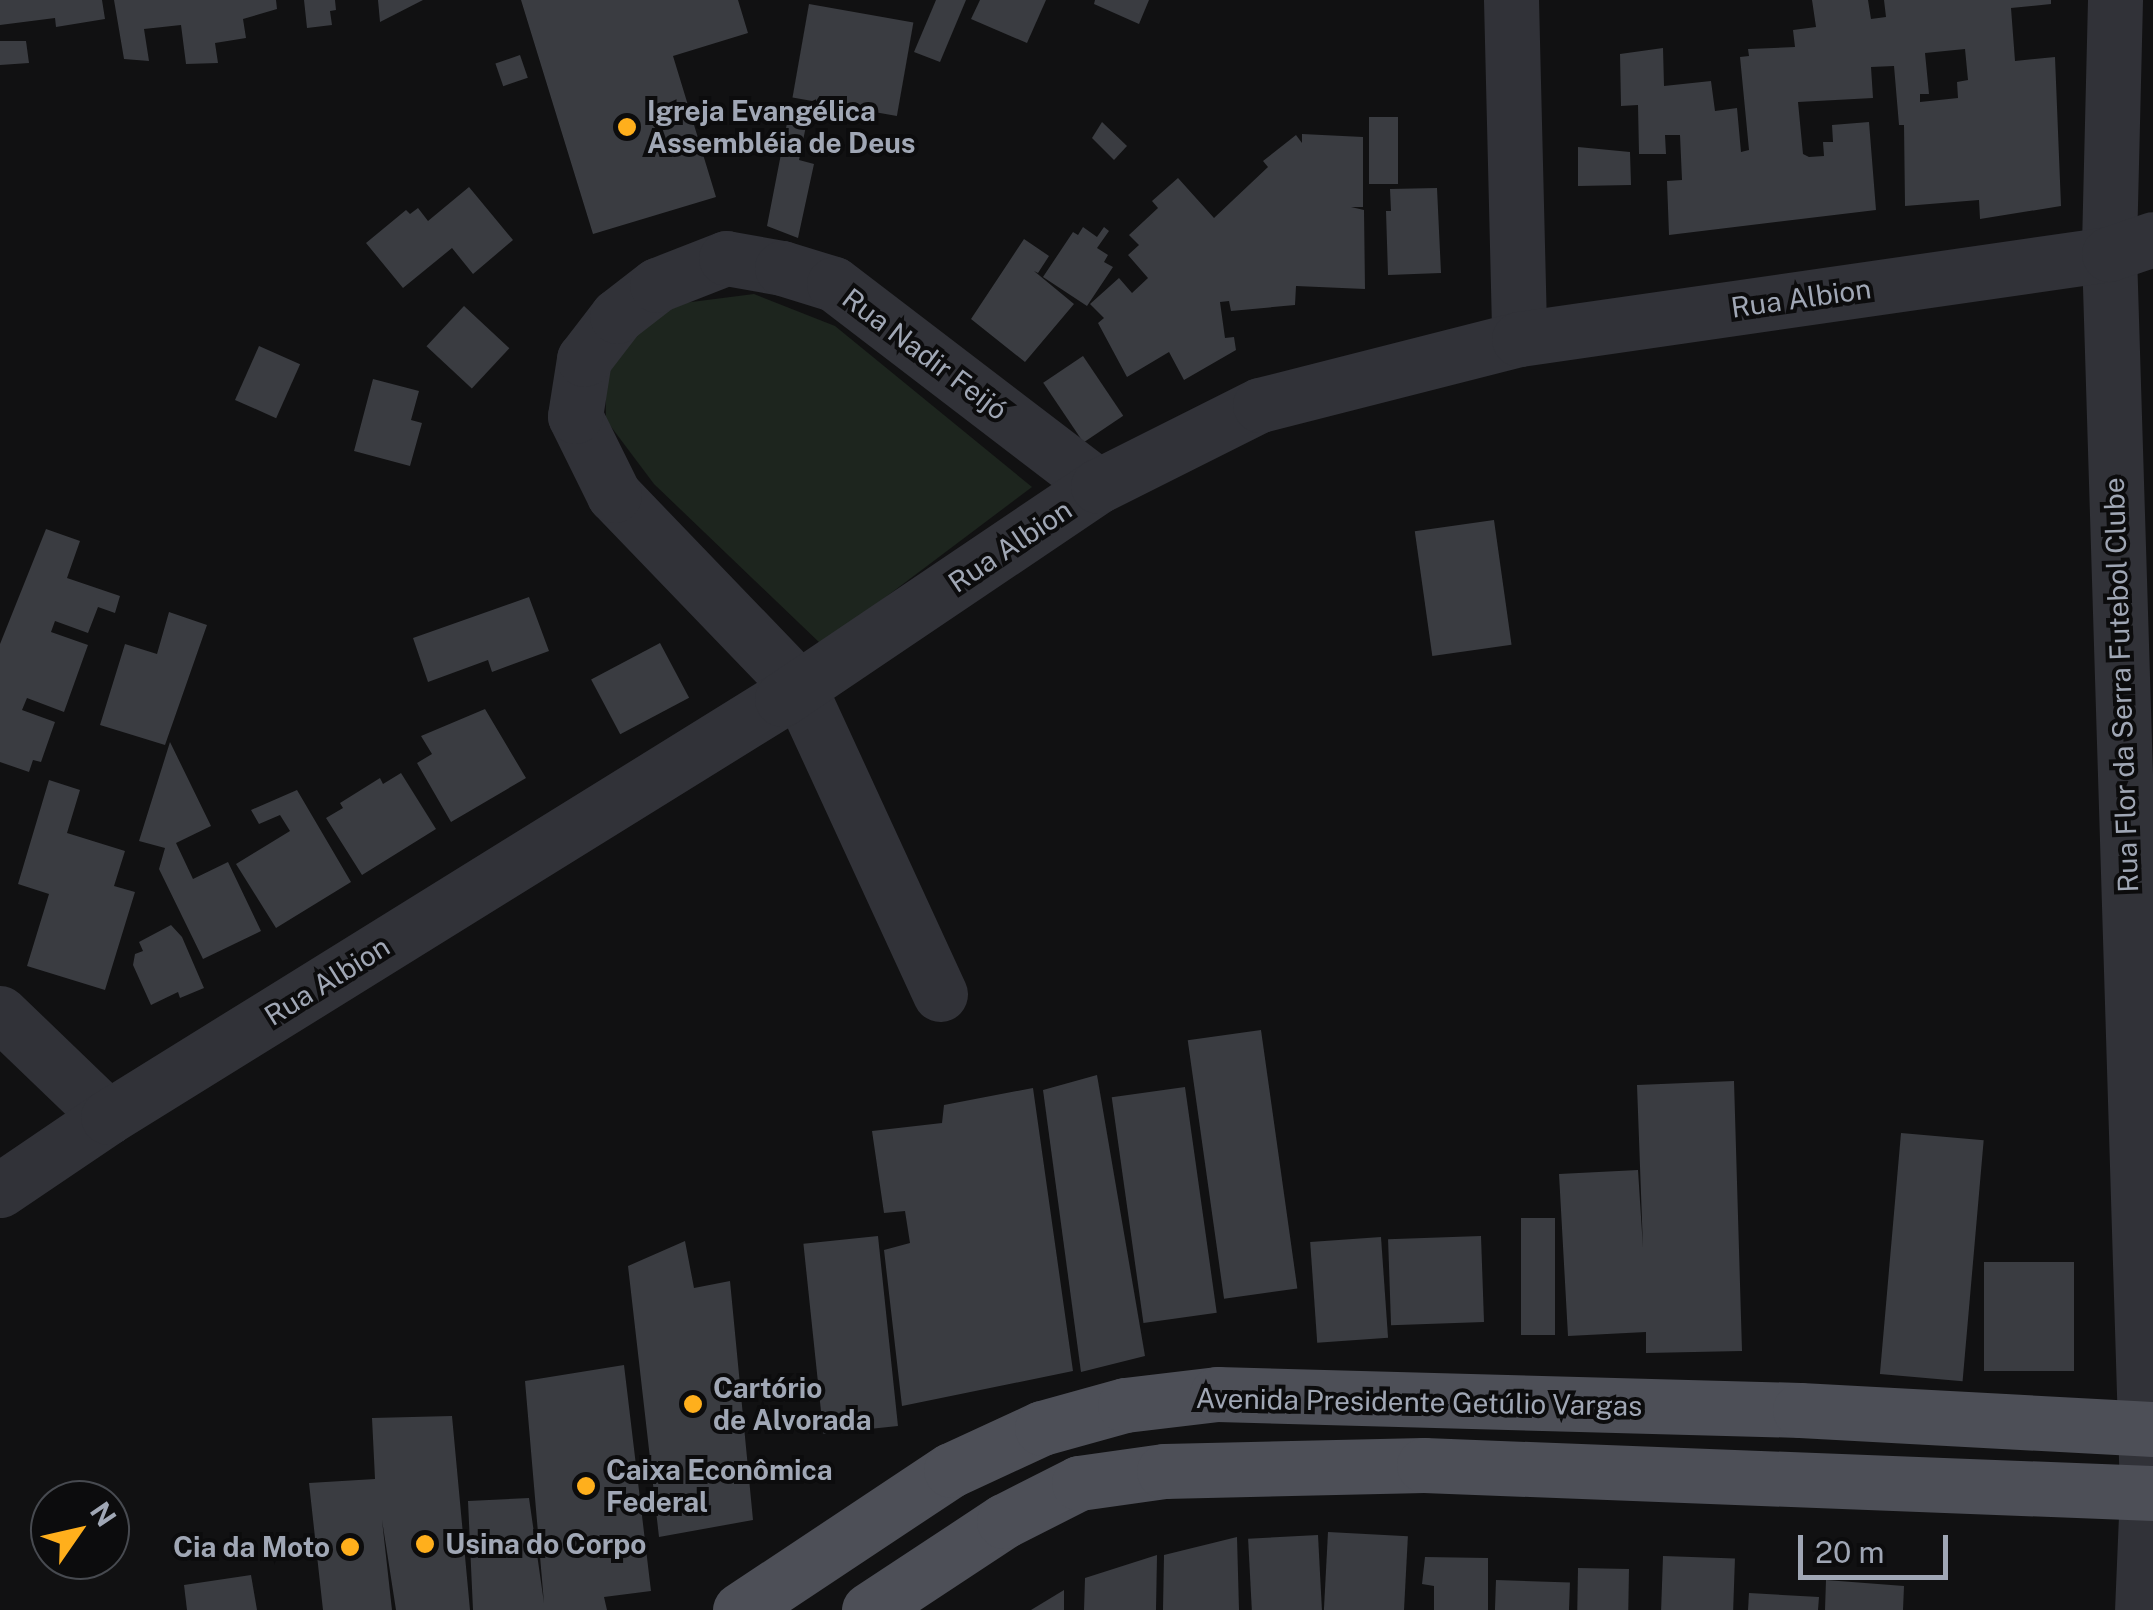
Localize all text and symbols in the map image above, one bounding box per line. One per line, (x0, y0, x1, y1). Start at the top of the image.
place label: Igreja Evangélica Assembléia de Deus (647, 94, 916, 160)
marker: Igreja Evangélica Assembléia de Deus (616, 116, 638, 138)
street label: Rua Albion (1729, 272, 1873, 324)
street label: Rua Nadir Feijó (836, 281, 1014, 427)
street label: Rua Flor da Serra Futebol Clube (2097, 477, 2145, 893)
street label: Rua Albion (942, 493, 1078, 599)
street label: Rua Albion (258, 929, 396, 1033)
place label: Cartório de Alvorada (713, 1371, 872, 1437)
street label: Avenida Presidente Getúlio Vargas (1195, 1381, 1643, 1423)
marker: Cartório de Alvorada (682, 1393, 704, 1415)
place label: Caixa Econômica Federal (606, 1453, 833, 1519)
marker: Caixa Econômica Federal (575, 1475, 597, 1497)
north arrow (30, 1480, 130, 1580)
text: N (84, 1496, 123, 1532)
scale bar (1803, 1515, 1953, 1577)
place label: Usina do Corpo (445, 1527, 647, 1561)
place label: Cia da Moto (173, 1530, 330, 1564)
marker: Usina do Corpo (414, 1533, 436, 1555)
text: 20 m (1815, 1534, 1884, 1570)
marker: Cia da Moto (339, 1536, 361, 1558)

